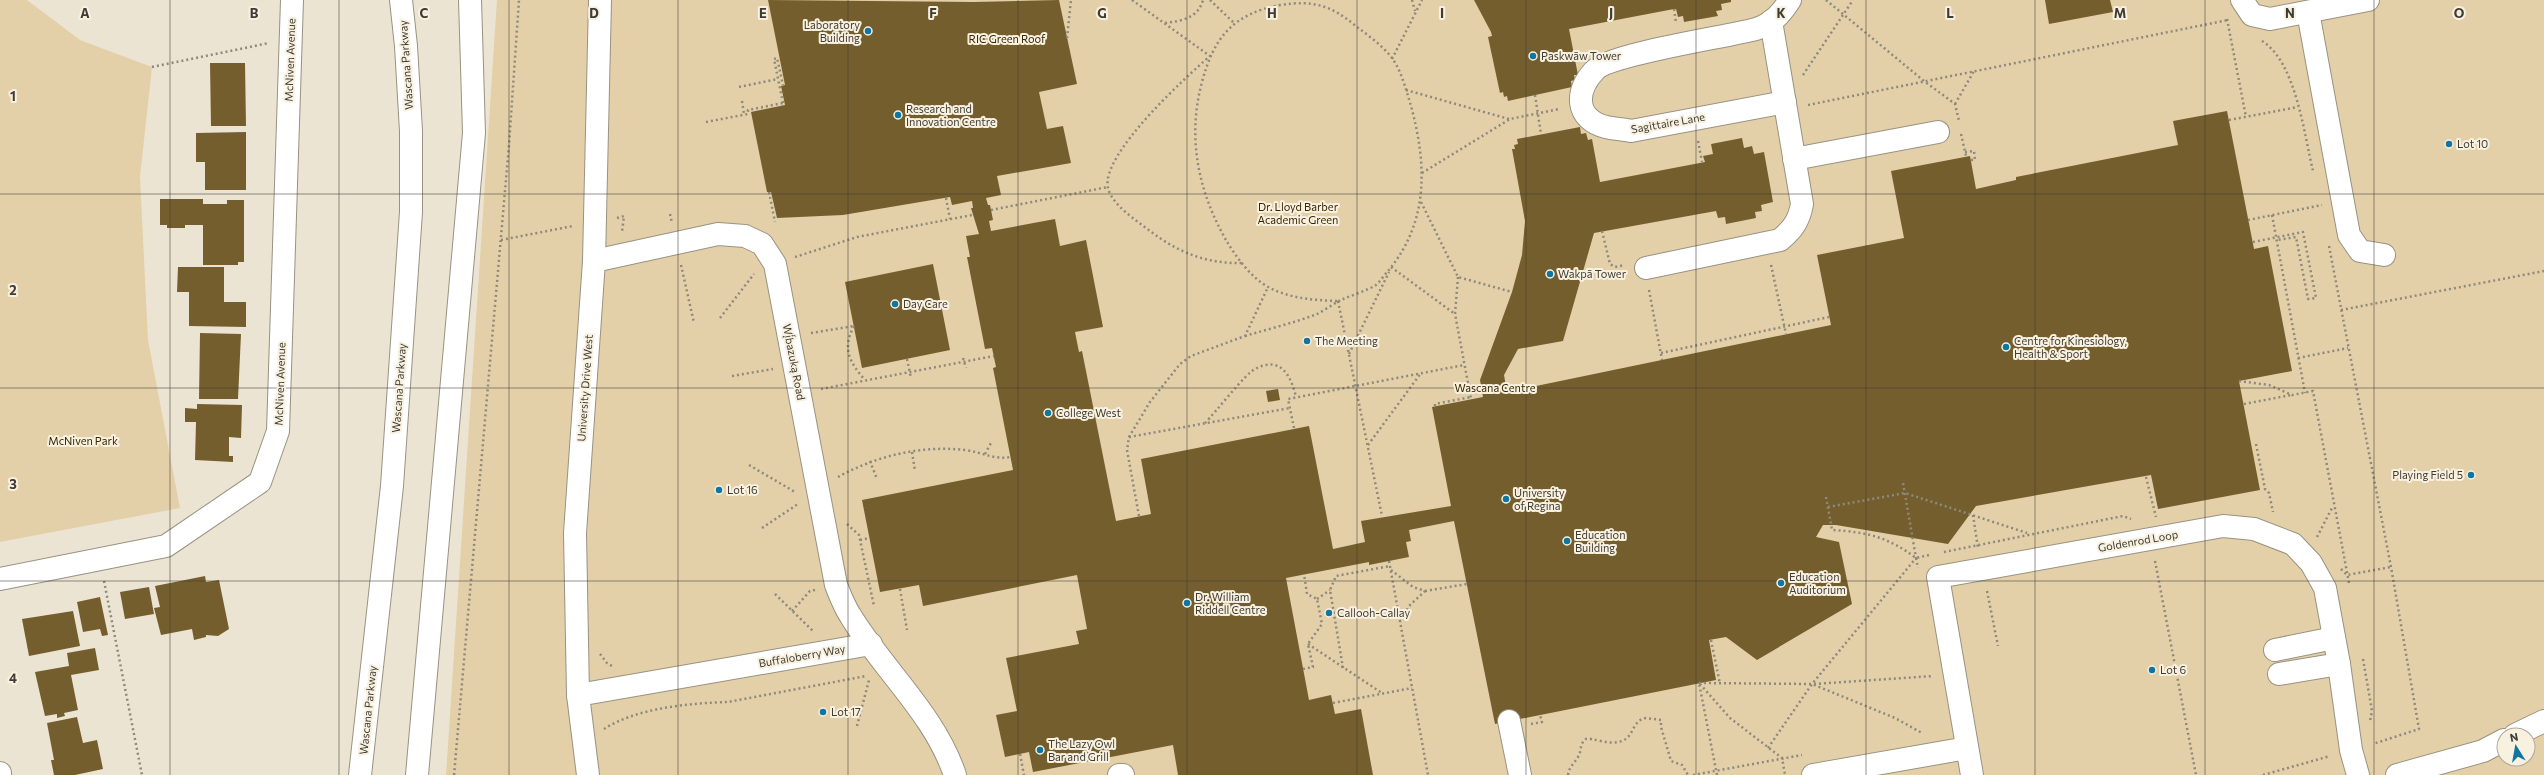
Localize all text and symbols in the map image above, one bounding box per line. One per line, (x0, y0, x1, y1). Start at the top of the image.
text: A (80, 5, 90, 21)
text: B (250, 5, 259, 21)
text: C (420, 5, 429, 21)
text: D (589, 5, 599, 21)
text: E (759, 5, 767, 21)
text: F (929, 5, 937, 21)
text: G (1097, 5, 1107, 21)
text: H (1267, 5, 1277, 21)
text: I (1440, 5, 1444, 21)
text: J (1609, 5, 1613, 21)
text: K (1776, 5, 1786, 21)
text: L (1946, 5, 1954, 21)
text: M (2114, 5, 2126, 21)
text: N (2285, 5, 2295, 21)
text: O (2454, 5, 2465, 21)
street label: McNiven Avenue (282, 18, 297, 102)
place label: Laboratory Building (804, 18, 860, 44)
street label: Wascana Parkway (396, 20, 415, 110)
marker: Laboratory Building (863, 26, 873, 36)
park label: RIC Green Roof (969, 32, 1046, 45)
place label: Paskwāw Tower (1541, 49, 1622, 62)
marker: Paskwāw Tower (1528, 51, 1538, 61)
text: 1 (10, 88, 16, 104)
place label: Research and Innovation Centre (906, 102, 996, 128)
marker: Research and Innovation Centre (893, 110, 903, 120)
street label: Sagittaire Lane (1630, 110, 1706, 135)
place label: Lot 10 (2457, 137, 2488, 150)
marker: Lot 10 (2444, 139, 2454, 149)
park label: Dr. Lloyd Barber Academic Green (1258, 200, 1339, 226)
place label: Wakpā Tower (1558, 267, 1627, 280)
marker: Wakpā Tower (1545, 269, 1555, 279)
text: 2 (9, 282, 17, 298)
place label: Day Care (903, 297, 948, 310)
marker: Day Care (890, 299, 900, 309)
street label: Wį́bazuką Road (781, 322, 809, 401)
street label: University Drive West (574, 334, 595, 442)
place label: The Meeting (1315, 334, 1378, 347)
place label: Centre for Kinesiology, Health & Sport (2014, 334, 2127, 360)
marker: The Meeting (1302, 336, 1312, 346)
street label: McNiven Avenue (272, 342, 287, 426)
street label: Wascana Parkway (389, 342, 408, 433)
marker: Centre for Kinesiology, Health & Sport (2001, 342, 2011, 352)
park label: Wascana Centre (1455, 381, 1536, 394)
place label: College West (1056, 406, 1121, 419)
marker: College West (1043, 408, 1053, 418)
park label: McNiven Park (48, 434, 118, 447)
place label: Playing Field 5 (2392, 468, 2463, 481)
marker: Playing Field 5 (2466, 470, 2476, 480)
text: 3 (9, 476, 17, 492)
place label: Lot 16 (727, 483, 758, 496)
marker: Lot 16 (714, 485, 724, 495)
place label: University of Regina (1514, 486, 1565, 512)
marker: University of Regina (1501, 494, 1511, 504)
street label: Goldenrod Loop (2097, 527, 2179, 554)
place label: Education Building (1575, 528, 1625, 554)
marker: Education Building (1562, 536, 1572, 546)
place label: Education Auditorium (1789, 570, 1846, 596)
marker: Education Auditorium (1776, 578, 1786, 588)
place label: Dr. William Riddell Centre (1195, 590, 1266, 616)
marker: Dr. William Riddell Centre (1182, 598, 1192, 608)
place label: Callooh-Callay (1337, 606, 1410, 619)
marker: Callooh-Callay (1324, 608, 1334, 618)
street label: Buffaloberry Way (758, 641, 846, 670)
place label: Lot 6 (2160, 663, 2186, 676)
street label: Wascana Parkway (356, 664, 379, 755)
marker: Lot 6 (2147, 665, 2157, 675)
text: 4 (9, 670, 17, 686)
place label: Lot 17 (831, 705, 861, 718)
marker: Lot 17 (818, 707, 828, 717)
north arrow (2496, 727, 2536, 767)
text: N (2509, 730, 2519, 744)
place label: The Lazy Owl Bar and Grill (1048, 737, 1115, 763)
marker: The Lazy Owl Bar and Grill (1035, 745, 1045, 755)

